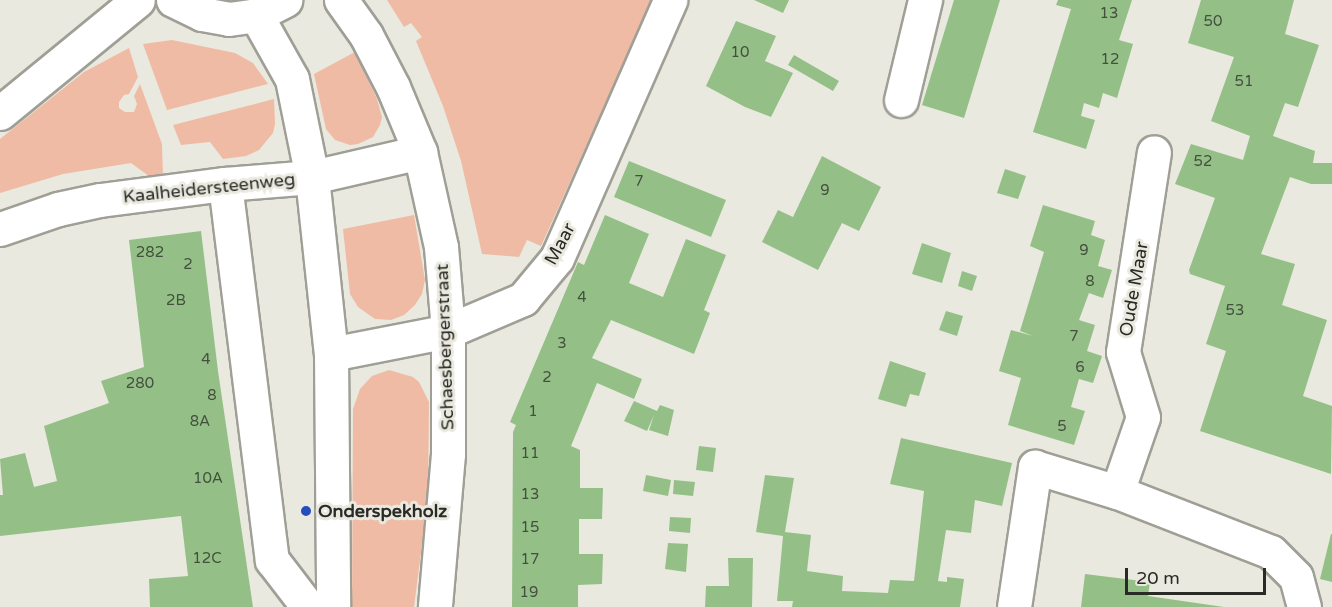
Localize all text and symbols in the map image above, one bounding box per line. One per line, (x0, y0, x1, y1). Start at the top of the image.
house number: 13 (1100, 5, 1118, 23)
house number: 50 (1204, 13, 1222, 31)
house number: 10 (731, 44, 749, 62)
house number: 12 (1101, 51, 1119, 69)
house number: 51 (1235, 73, 1253, 91)
house number: 52 (1194, 153, 1212, 171)
street label: Kaalheidersteenweg (122, 168, 296, 208)
house number: 7 (634, 173, 644, 191)
house number: 9 (820, 182, 830, 200)
street label: Maar (540, 219, 580, 269)
street label: Oude Maar (1115, 240, 1153, 338)
house number: 9 (1079, 242, 1089, 260)
house number: 282 (136, 244, 164, 262)
house number: 2 (183, 256, 193, 274)
street label: Schaesbergerstraat (431, 263, 459, 431)
house number: 8 (1085, 273, 1095, 291)
house number: 4 (577, 289, 587, 307)
house number: 2B (166, 292, 186, 310)
house number: 53 (1226, 302, 1244, 320)
house number: 7 (1069, 328, 1079, 346)
house number: 3 (557, 335, 567, 353)
house number: 4 (201, 351, 211, 369)
house number: 6 (1075, 359, 1085, 377)
house number: 2 (542, 369, 552, 387)
house number: 280 (126, 375, 154, 393)
house number: 8 (207, 387, 217, 405)
house number: 1 (528, 403, 538, 421)
house number: 8A (190, 413, 210, 431)
house number: 5 (1057, 418, 1067, 436)
house number: 11 (521, 445, 539, 463)
house number: 10A (193, 470, 223, 488)
house number: 13 (521, 486, 539, 504)
place label: Onderspekholz (318, 500, 447, 522)
marker: Onderspekholz (299, 504, 313, 518)
house number: 15 (521, 519, 539, 537)
house number: 12C (192, 550, 222, 568)
house number: 17 (521, 551, 539, 569)
scale bar (1128, 556, 1269, 594)
text: 20 m (1136, 567, 1180, 589)
house number: 19 (520, 584, 538, 602)

